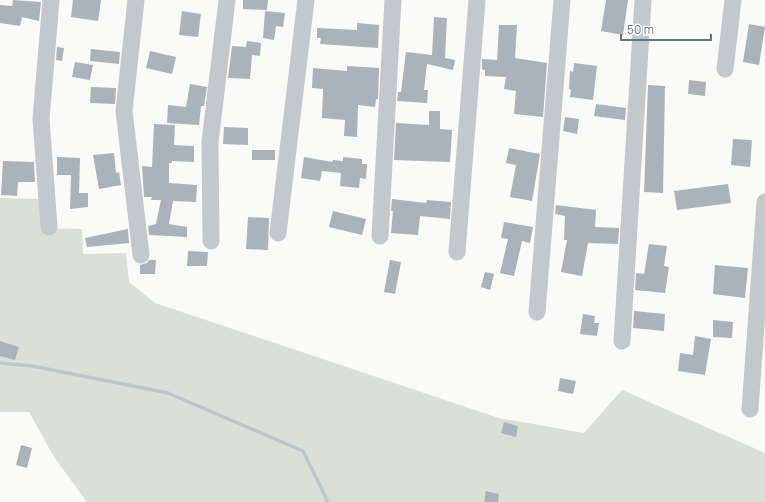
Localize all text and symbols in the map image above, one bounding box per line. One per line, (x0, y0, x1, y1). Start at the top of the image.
scale bar (621, 16, 711, 42)
text: 50 m (627, 21, 654, 38)

